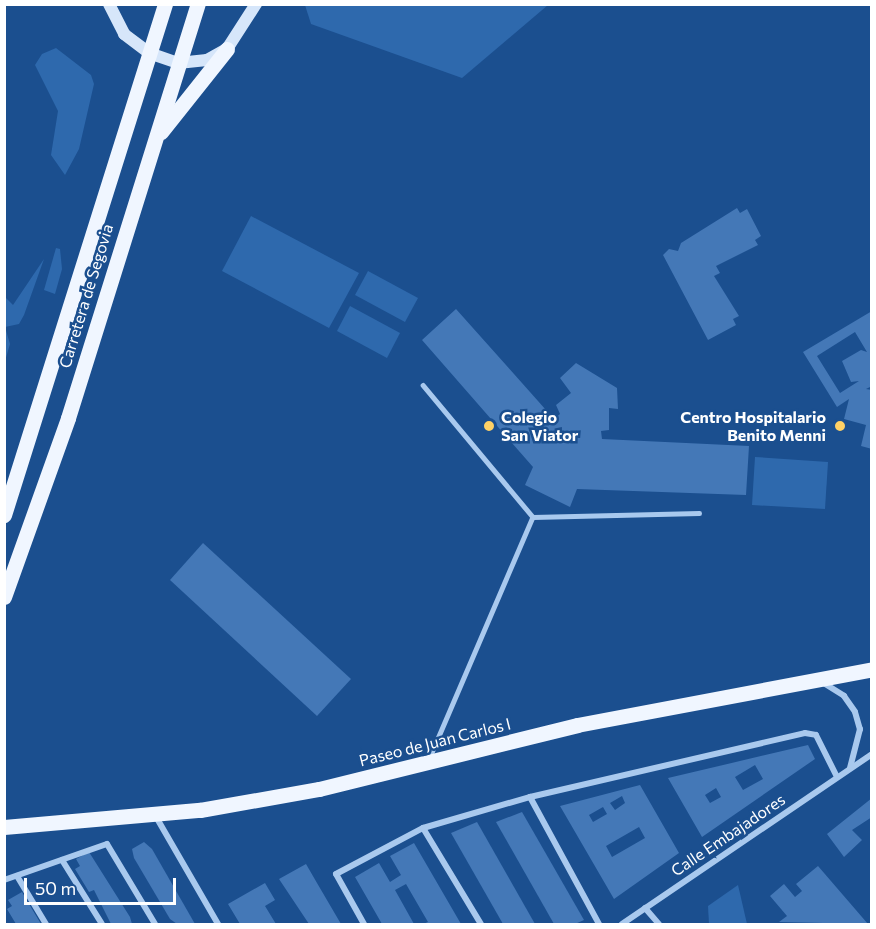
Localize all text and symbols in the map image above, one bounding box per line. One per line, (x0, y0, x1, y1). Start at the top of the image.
street label: Carretera de Segovia (55, 222, 117, 370)
place label: Colegio San Viator (501, 407, 578, 445)
place label: Centro Hospitalario Benito Menni (680, 407, 826, 445)
marker: Centro Hospitalario Benito Menni (831, 417, 849, 435)
marker: Colegio San Viator (482, 419, 496, 433)
street label: Paseo de Juan Carlos I (357, 714, 513, 770)
street label: Calle Embajadores (667, 790, 789, 880)
scale bar (27, 866, 178, 904)
text: 50 m (35, 877, 76, 899)

